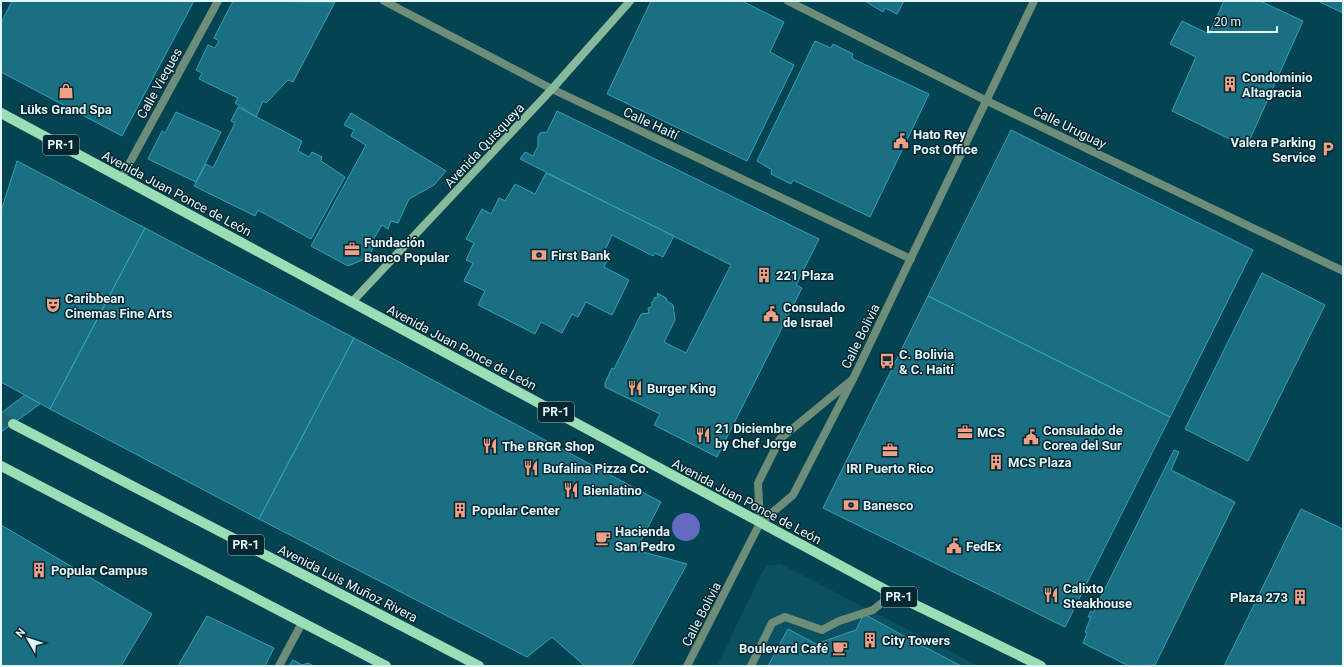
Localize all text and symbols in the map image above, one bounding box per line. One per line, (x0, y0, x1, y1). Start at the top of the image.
scale bar (1208, 8, 1277, 34)
text: 20 m (1214, 15, 1241, 29)
street label: Calle Vieques (134, 45, 185, 121)
place label: Condominio Altagracia (1242, 70, 1313, 100)
building icon: Condominio Altagracia (1221, 75, 1239, 93)
shop icon: Lüks Grand Spa (57, 82, 75, 100)
street label: Avenida Quisqueya (441, 100, 527, 191)
place label: Lüks Grand Spa (20, 102, 112, 117)
street label: Calle Uruguay (1031, 103, 1109, 152)
street label: Calle Haití (621, 104, 681, 143)
place label: Hato Rey Post Office (913, 127, 978, 157)
public building icon: Hato Rey Post Office (892, 132, 910, 150)
road number: PR-1 (43, 135, 79, 155)
place label: Valera Parking Service (1231, 135, 1316, 165)
parking icon: Valera Parking Service (1319, 140, 1337, 158)
street label: Avenida Juan Ponce de León (100, 148, 254, 239)
place label: Fundación Banco Popular (364, 235, 450, 265)
office icon: Fundación Banco Popular (343, 240, 361, 258)
bank icon: First Bank (530, 246, 548, 264)
place label: First Bank (551, 248, 611, 263)
building icon: 221 Plaza (755, 266, 773, 284)
place label: 221 Plaza (776, 268, 834, 283)
place label: Caribbean Cinemas Fine Arts (65, 291, 173, 321)
theatre icon: Caribbean Cinemas Fine Arts (44, 296, 62, 314)
place label: Consulado de Israel (783, 300, 845, 330)
street label: Calle Bolivia (838, 301, 883, 371)
street label: Avenida Juan Ponce de León (385, 302, 539, 393)
public building icon: Consulado de Israel (762, 305, 780, 323)
place label: C. Bolivia & C. Haití (899, 347, 955, 377)
bus stop icon: C. Bolivia & C. Haití (878, 352, 896, 370)
restaurant icon: Burger King (626, 379, 644, 397)
place label: Burger King (647, 381, 716, 396)
road number: PR-1 (538, 402, 574, 422)
place label: 21 Diciembre by Chef Jorge (715, 421, 796, 451)
office icon: MCS (956, 423, 974, 441)
place label: Consulado de Corea del Sur (1043, 423, 1123, 453)
place label: MCS (977, 425, 1005, 440)
restaurant icon: 21 Diciembre by Chef Jorge (694, 426, 712, 444)
public building icon: Consulado de Corea del Sur (1022, 428, 1040, 446)
restaurant icon: The BRGR Shop (481, 437, 499, 455)
place label: The BRGR Shop (502, 439, 595, 454)
office icon: IRI Puerto Rico (881, 441, 899, 459)
building icon: MCS Plaza (987, 453, 1005, 471)
place label: MCS Plaza (1008, 455, 1072, 470)
street label: Avenida Juan Ponce de León (670, 456, 824, 547)
restaurant icon: Bufalina Pizza Co. (522, 459, 540, 477)
place label: Bufalina Pizza Co. (543, 461, 649, 476)
place label: IRI Puerto Rico (846, 461, 934, 476)
restaurant icon: Bienlatino (562, 481, 580, 499)
place label: Bienlatino (583, 483, 642, 498)
bank icon: Banesco (842, 496, 860, 514)
place label: Banesco (863, 498, 913, 513)
building icon: Popular Center (451, 501, 469, 519)
place label: Popular Center (472, 503, 560, 518)
place label: Hacienda San Pedro (615, 524, 675, 554)
cafe icon: Hacienda San Pedro (594, 529, 612, 547)
road number: PR-1 (228, 535, 264, 555)
public building icon: FedEx (945, 537, 963, 555)
place label: FedEx (966, 539, 1002, 554)
street label: Avenida Luis Muñoz Rivera (276, 542, 420, 625)
building icon: Popular Campus (30, 561, 48, 579)
place label: Popular Campus (51, 563, 148, 578)
street label: Calle Bolivia (679, 579, 724, 649)
place label: Calixto Steakhouse (1063, 581, 1132, 611)
restaurant icon: Calixto Steakhouse (1042, 586, 1060, 604)
road number: PR-1 (881, 587, 917, 607)
building icon: Plaza 273 (1291, 588, 1309, 606)
place label: Plaza 273 (1230, 590, 1288, 605)
north arrow (8, 619, 48, 659)
text: N (13, 626, 28, 640)
building icon: City Towers (861, 631, 879, 649)
place label: City Towers (882, 633, 950, 648)
cafe icon: Boulevard Café (831, 639, 849, 657)
place label: Boulevard Café (739, 641, 828, 656)

